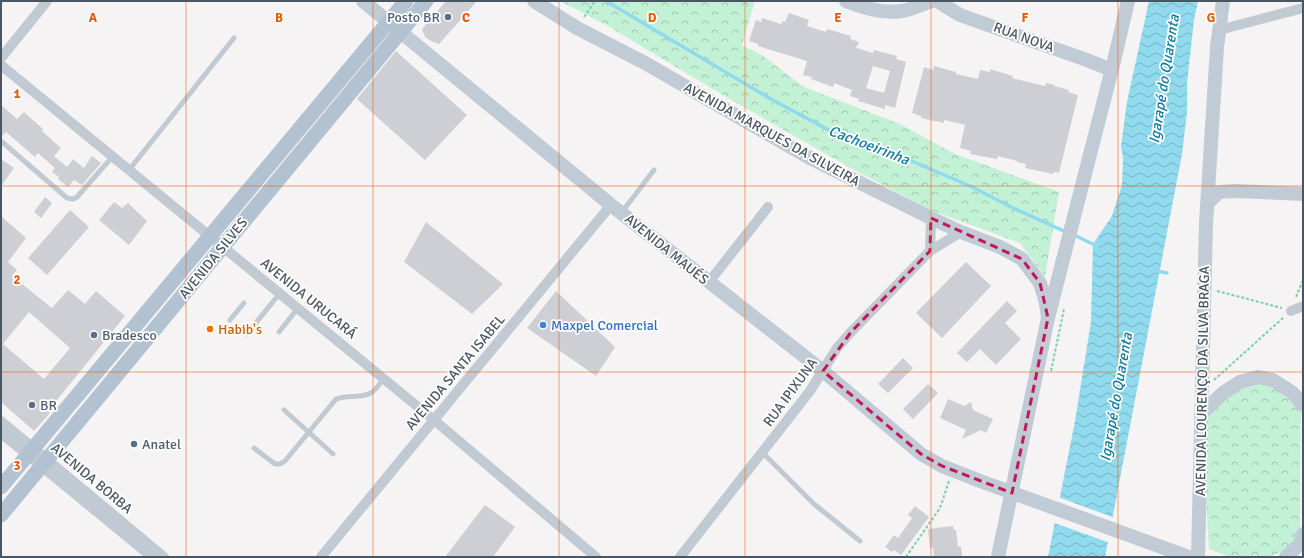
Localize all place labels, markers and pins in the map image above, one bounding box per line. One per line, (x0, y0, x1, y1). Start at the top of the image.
place label: Posto BR (387, 9, 440, 26)
marker: Posto BR (443, 12, 453, 22)
place label: Maxpel Comercial (551, 317, 658, 334)
marker: Maxpel Comercial (538, 320, 548, 330)
place label: Habib's (218, 321, 262, 338)
marker: Habib's (205, 324, 215, 334)
place label: Bradesco (102, 327, 157, 344)
marker: Bradesco (89, 330, 99, 340)
place label: BR (40, 397, 57, 414)
marker: BR (27, 400, 37, 410)
place label: Anatel (142, 436, 181, 453)
marker: Anatel (129, 439, 139, 449)

